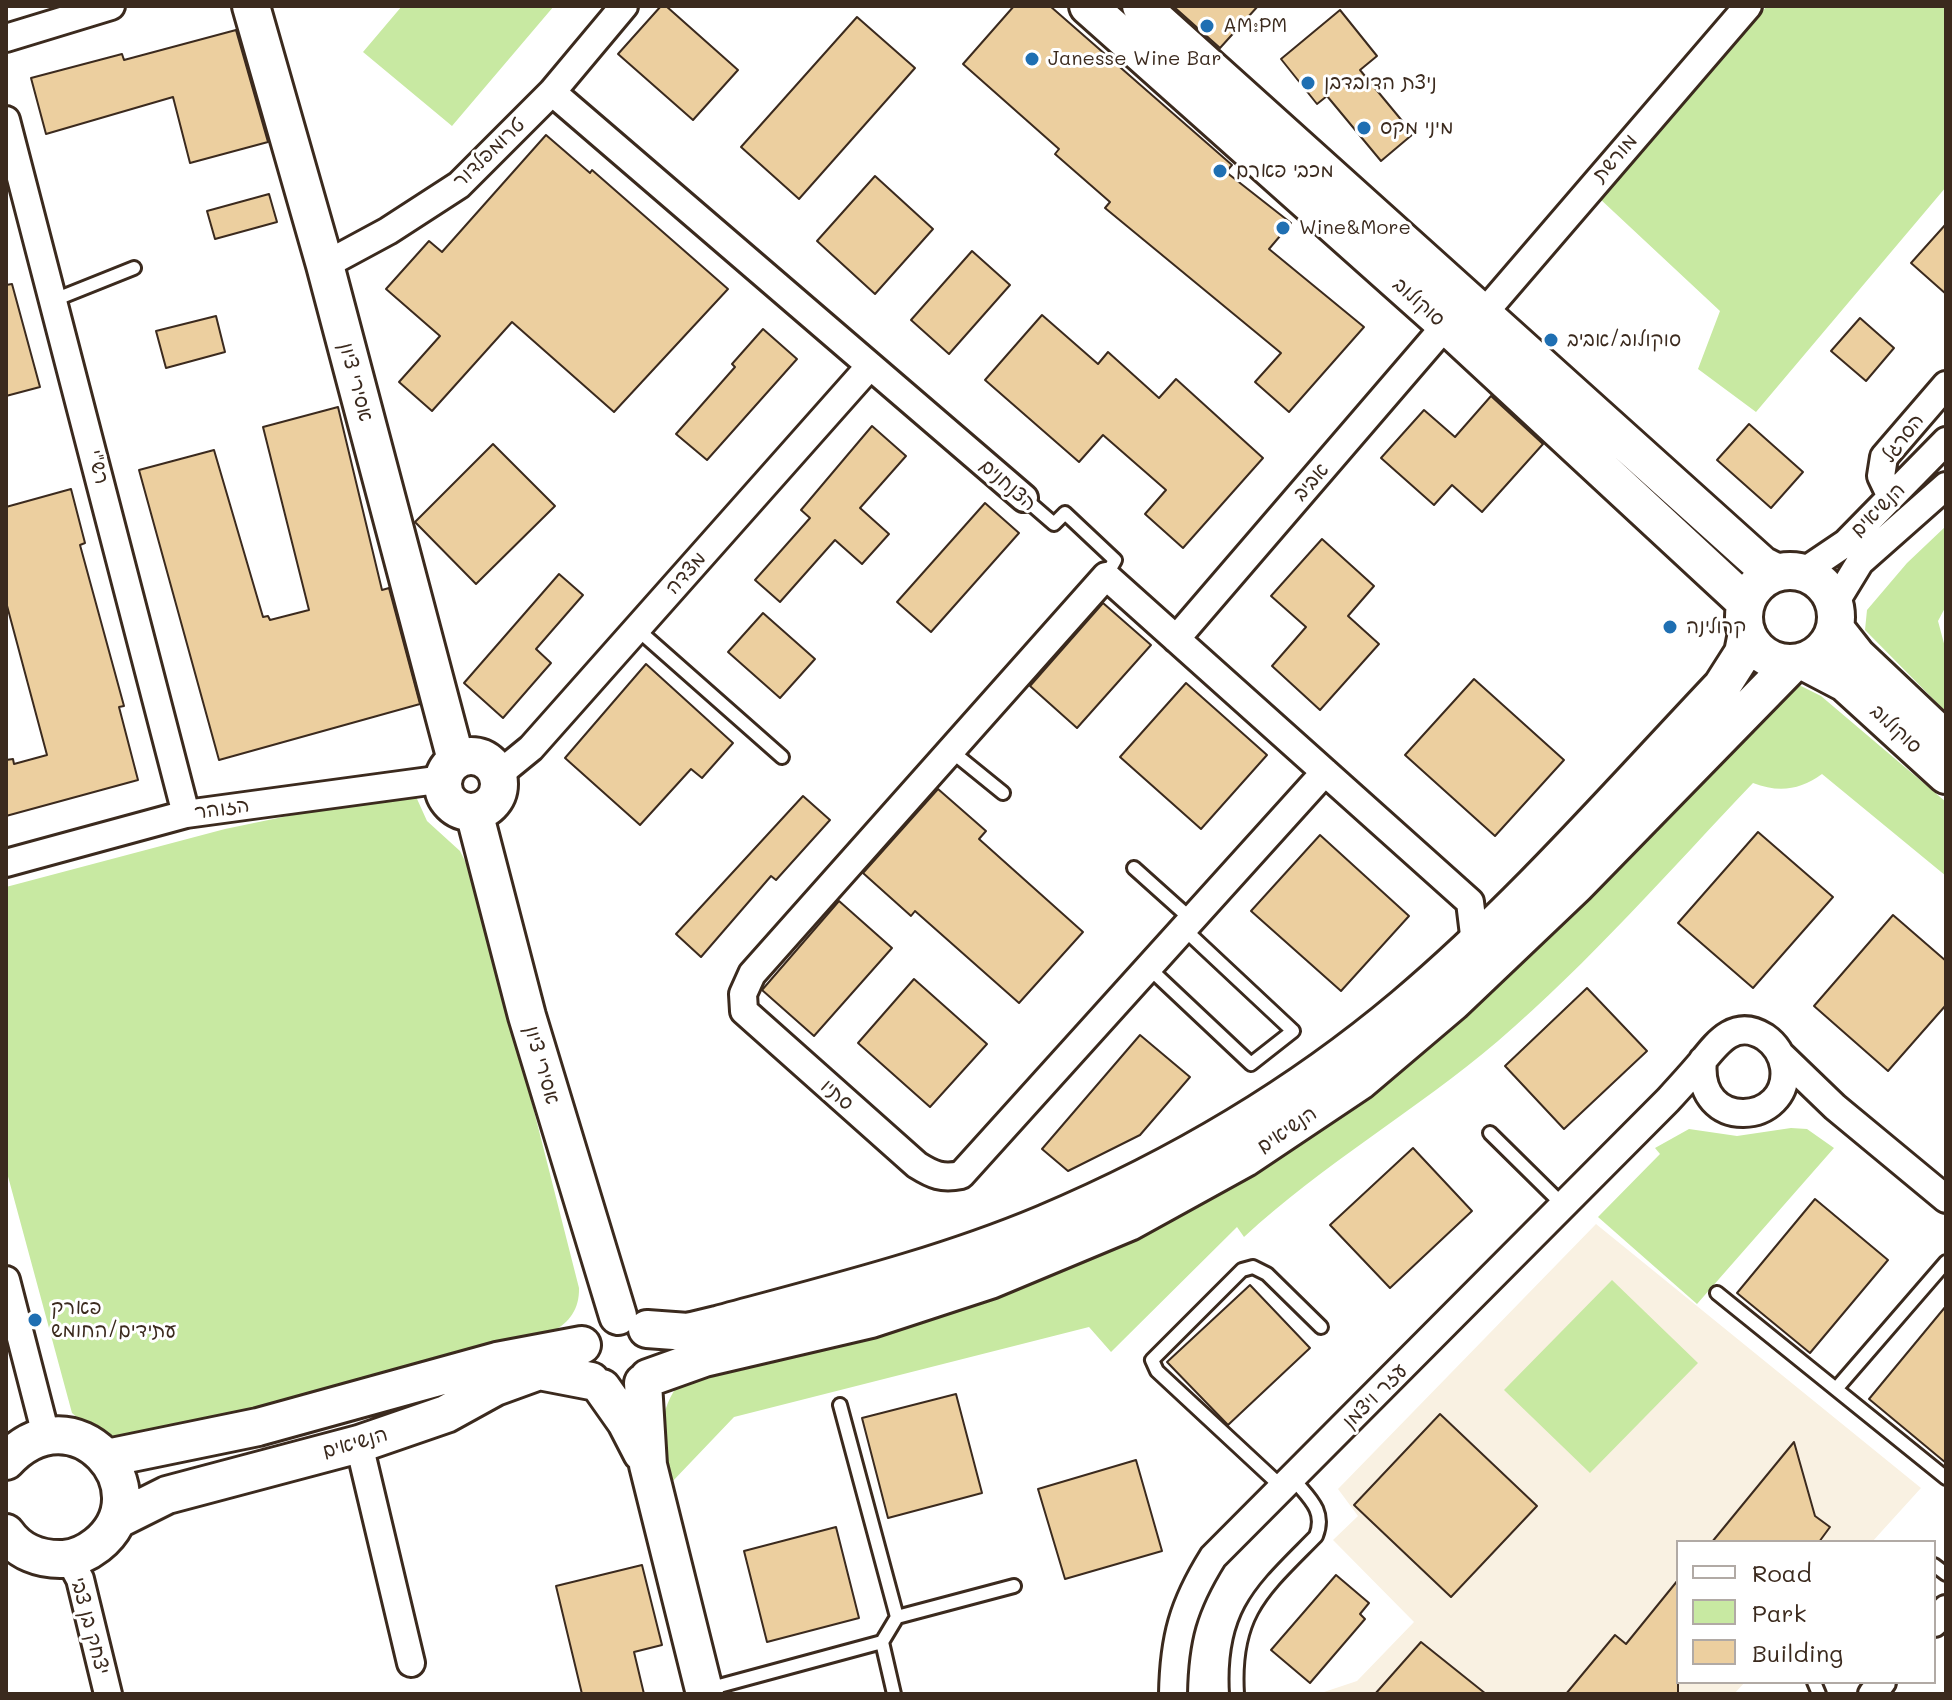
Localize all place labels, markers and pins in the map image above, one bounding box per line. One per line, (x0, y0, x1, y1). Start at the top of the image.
place label: AM:PM (1223, 14, 1287, 38)
marker: AM:PM (1198, 17, 1216, 35)
place label: Janesse Wine Bar (1048, 47, 1222, 71)
marker: Janesse Wine Bar (1023, 50, 1041, 68)
place label: ניצת הדובדבן (1324, 71, 1437, 95)
marker: ניצת הדובדבן (1299, 74, 1317, 92)
place label: מיני מקס (1380, 116, 1453, 140)
marker: מיני מקס (1355, 119, 1373, 137)
place label: מכבי פארם (1236, 159, 1334, 183)
marker: מכבי פארם (1211, 162, 1229, 180)
place label: Wine&More (1299, 216, 1411, 240)
marker: Wine&More (1274, 219, 1292, 237)
place label: סוקולוב/אביב (1567, 328, 1681, 352)
marker: סוקולוב/אביב (1542, 331, 1560, 349)
place label: קרולינה (1686, 615, 1746, 639)
marker: קרולינה (1661, 618, 1679, 636)
place label: פארק עתידים/החומש (51, 1296, 176, 1343)
marker: פארק עתידים/החומש (26, 1311, 44, 1329)

